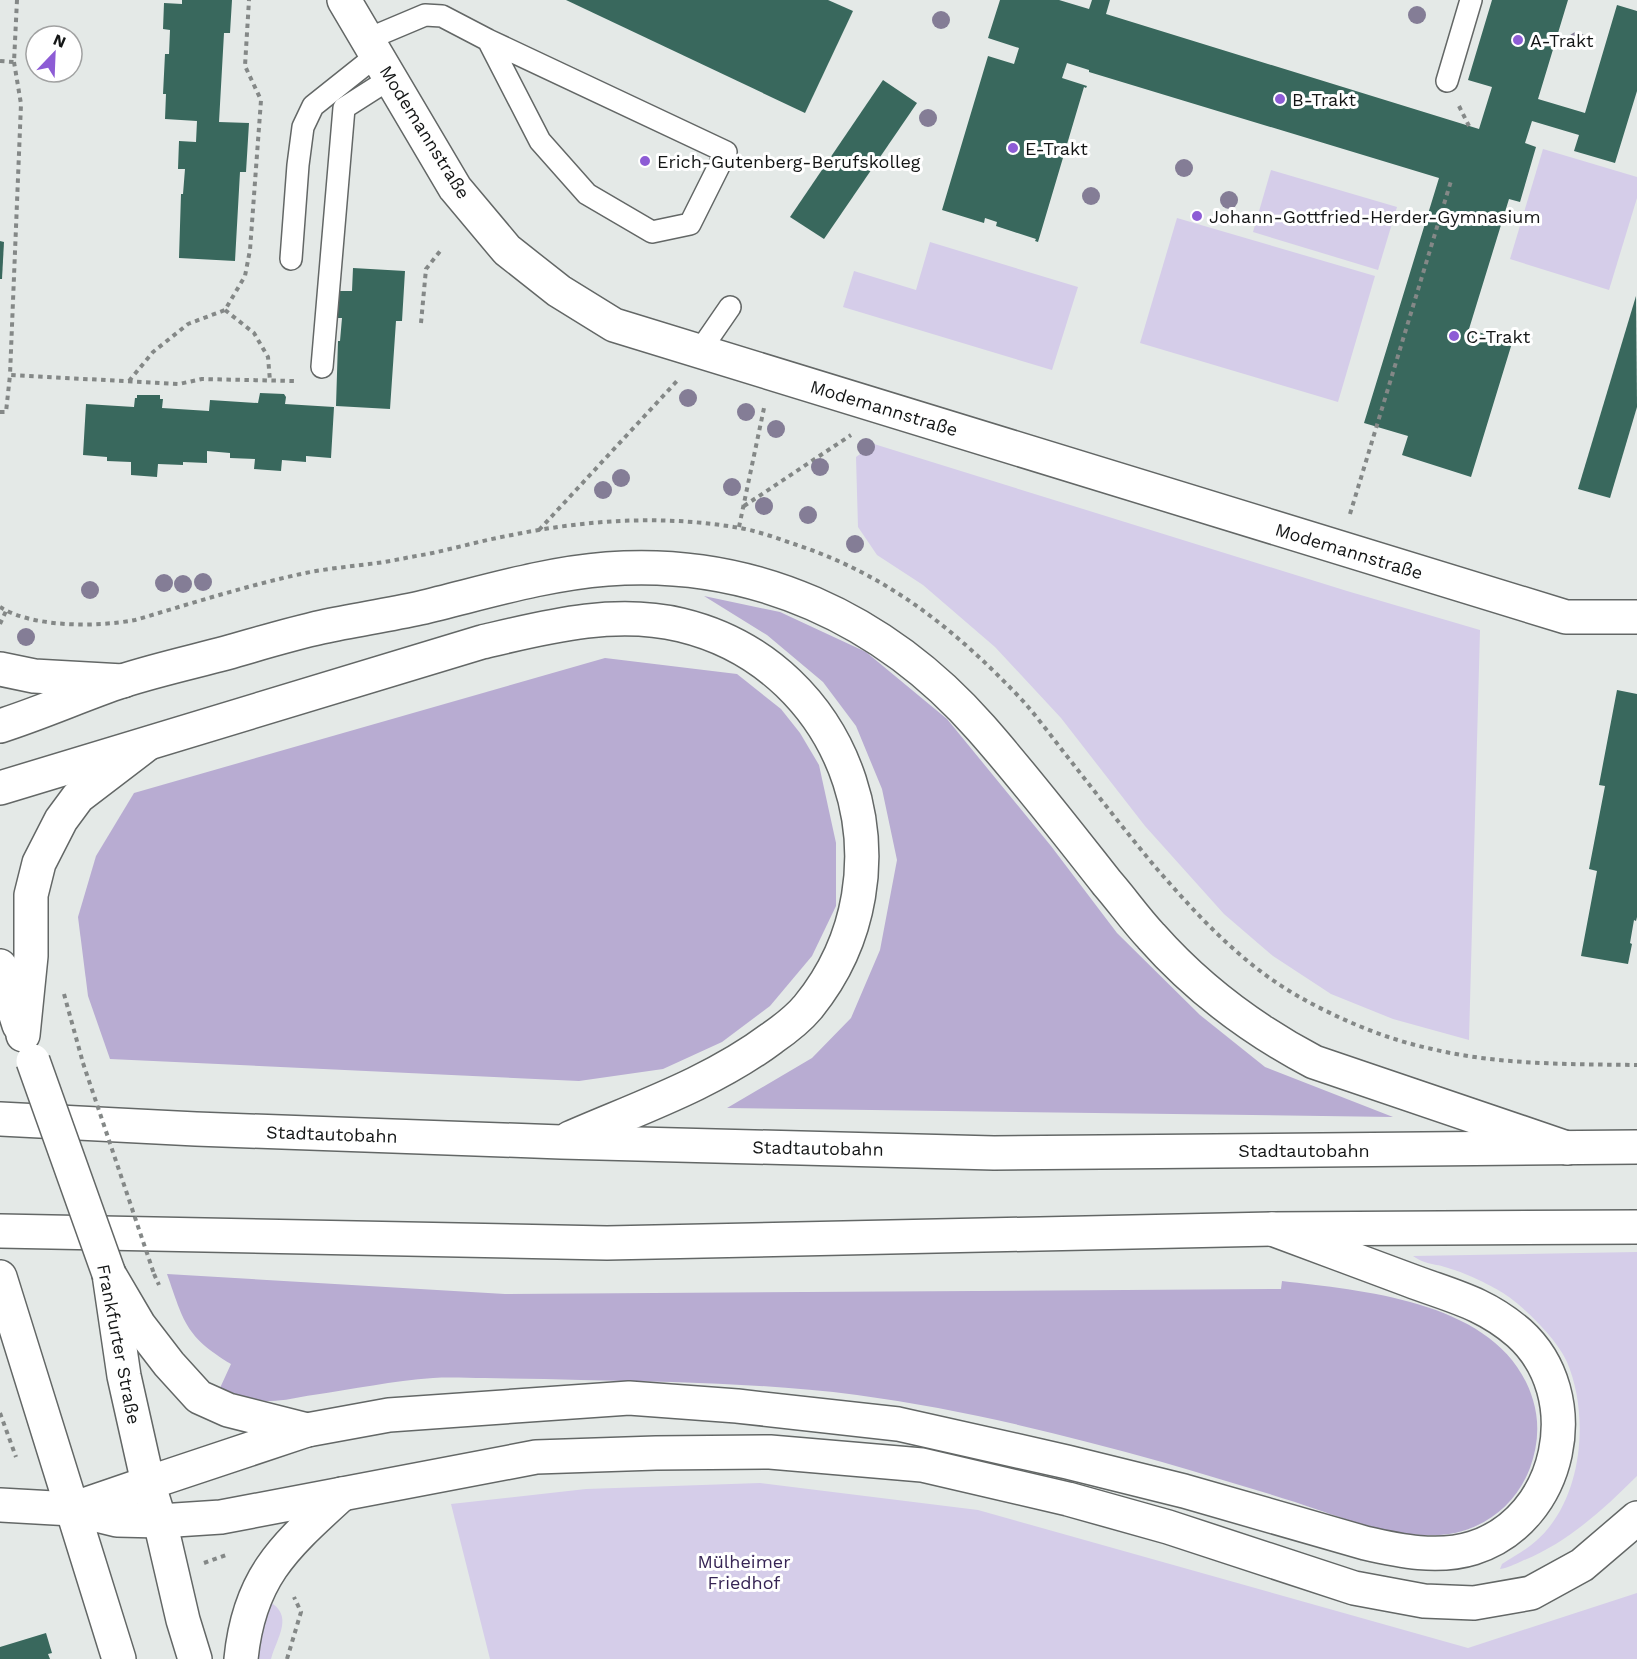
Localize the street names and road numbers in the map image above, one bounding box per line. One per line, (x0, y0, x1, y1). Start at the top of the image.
street label: Modemannstraße (376, 62, 474, 202)
street label: Modemannstraße (808, 376, 960, 440)
street label: Modemannstraße (1273, 519, 1425, 583)
street label: Stadtautobahn (266, 1121, 398, 1147)
street label: Stadtautobahn (752, 1136, 884, 1160)
street label: Stadtautobahn (1238, 1140, 1370, 1161)
street label: Frankfurter Straße (93, 1262, 145, 1426)

